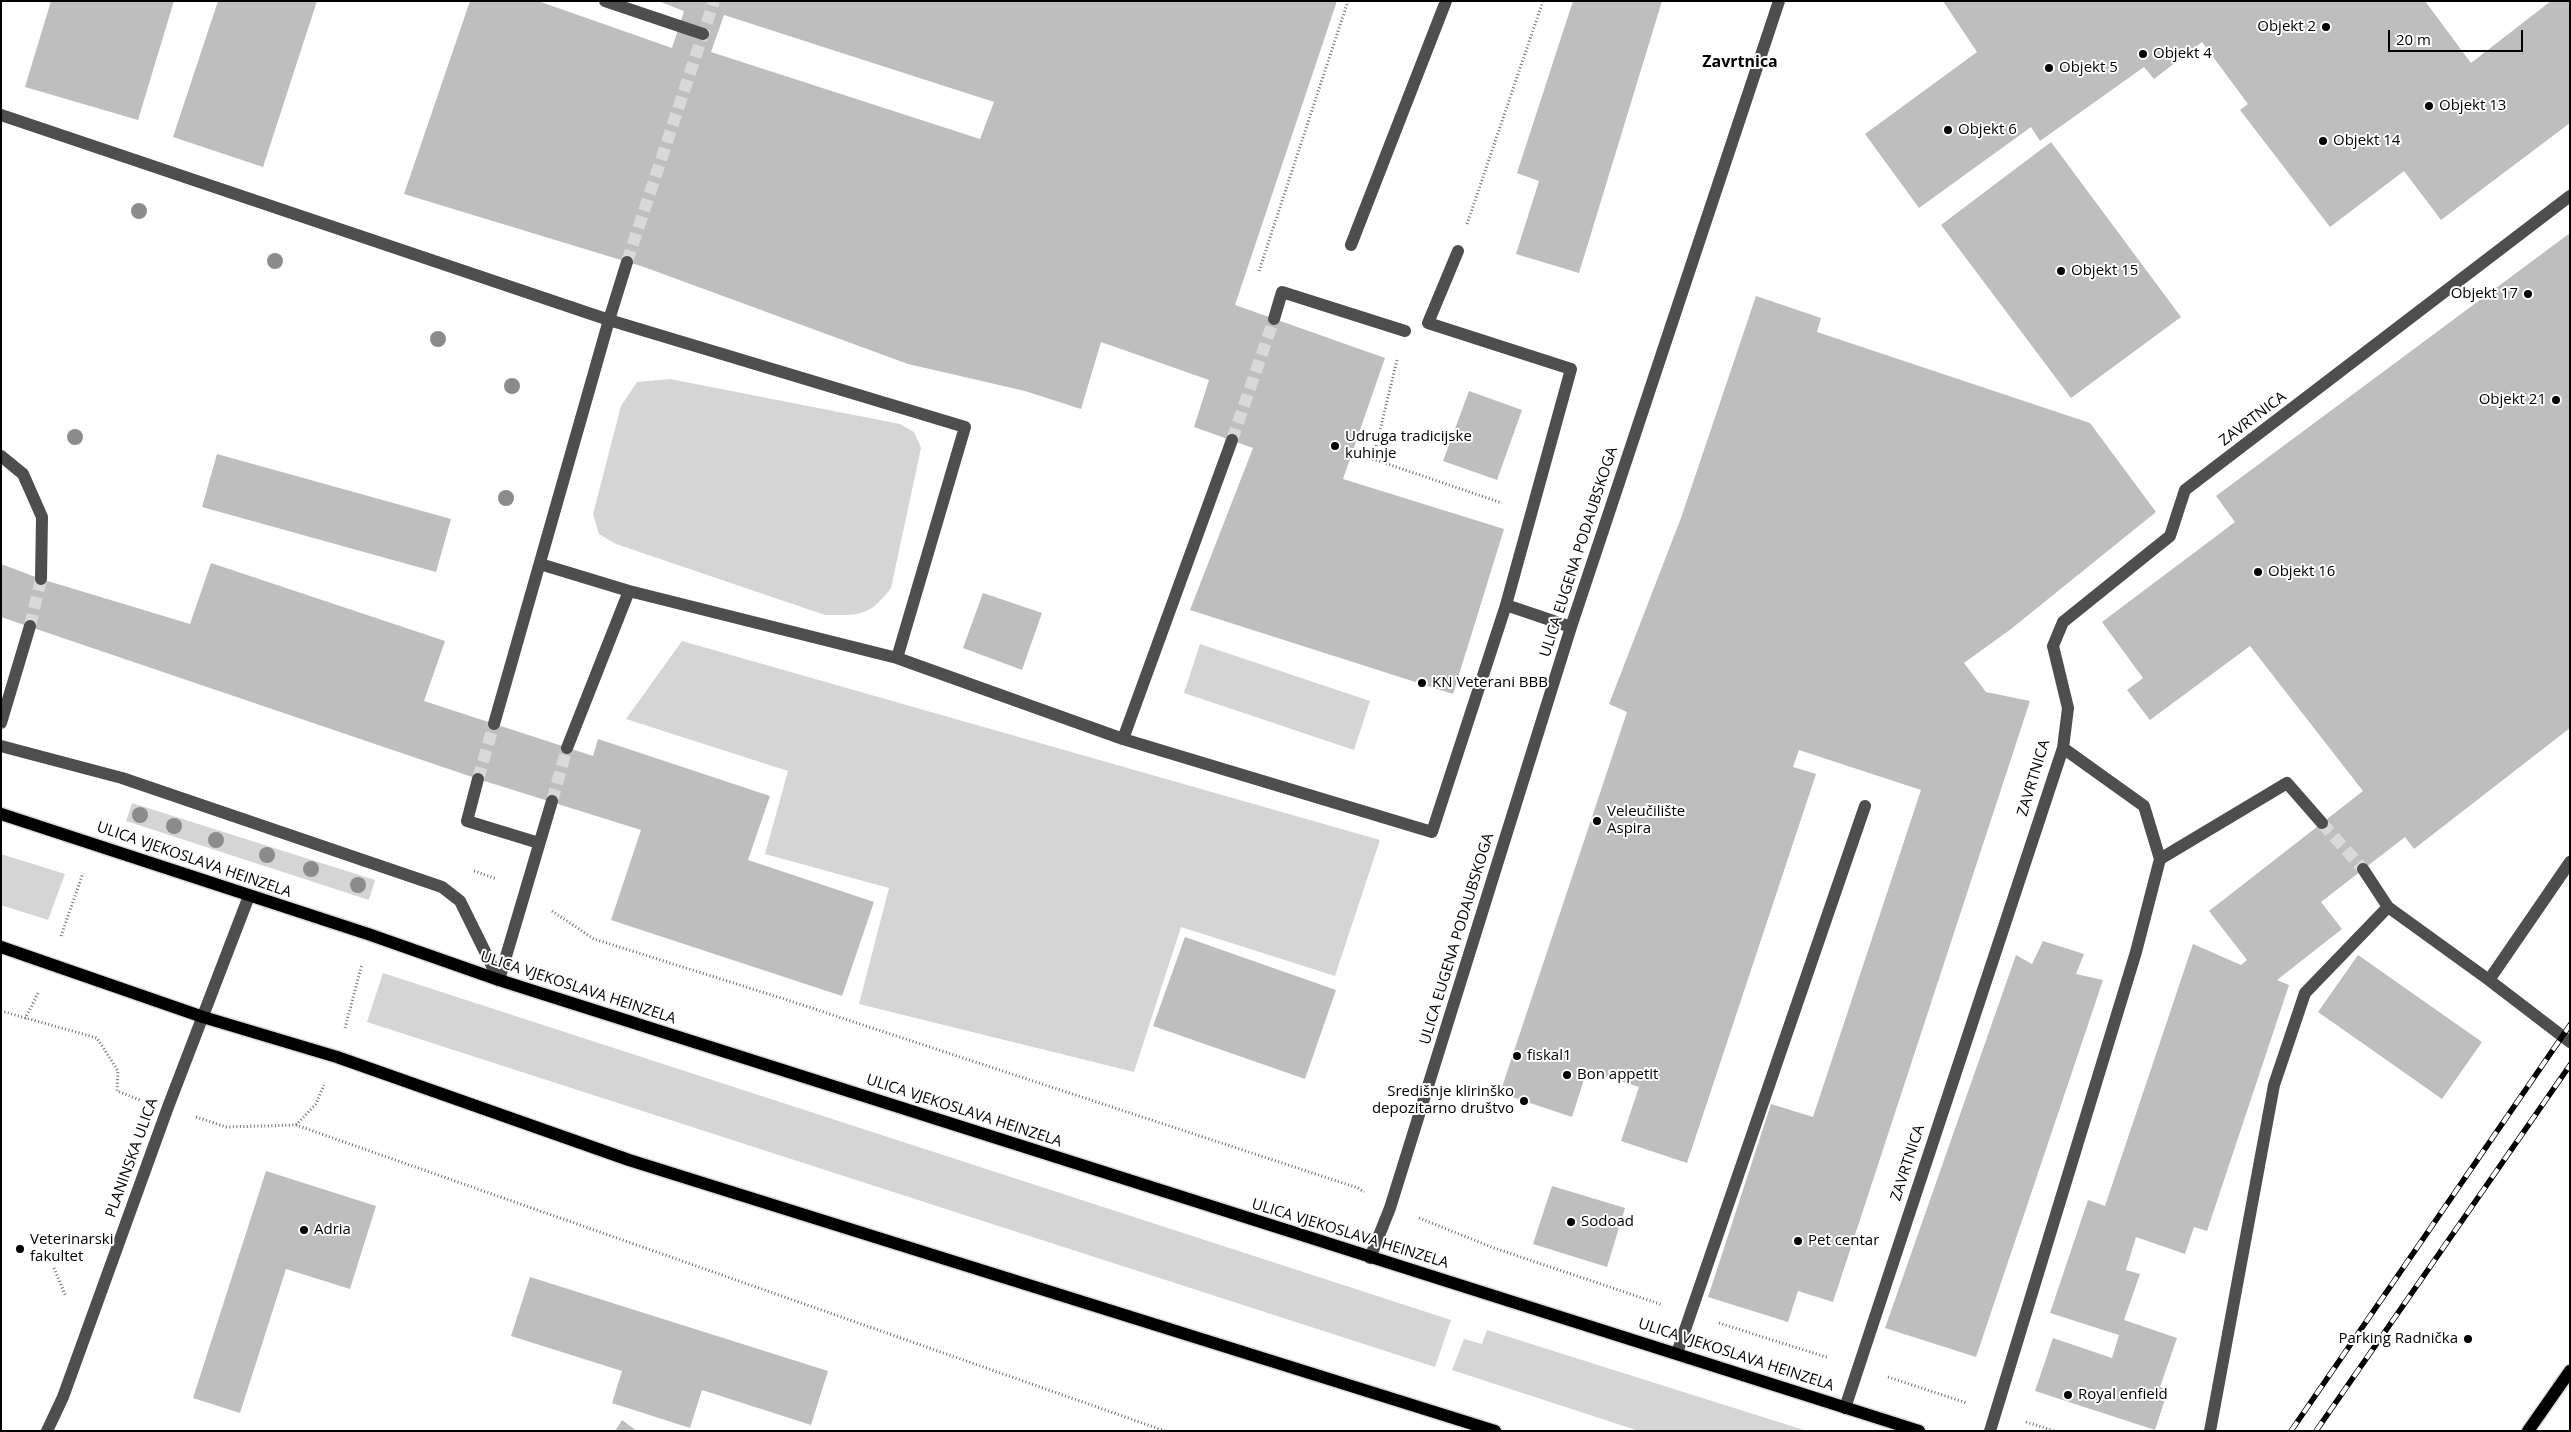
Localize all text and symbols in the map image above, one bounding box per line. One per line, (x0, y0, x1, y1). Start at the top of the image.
place label: Objekt 2 (2257, 18, 2316, 36)
scale bar (2391, 20, 2526, 52)
marker: Objekt 2 (2320, 21, 2332, 33)
text: 20 m (2396, 29, 2431, 49)
place label: Objekt 4 (2153, 45, 2212, 63)
marker: Objekt 4 (2137, 48, 2149, 60)
district label: Zavrtnica (1702, 52, 1778, 72)
place label: Objekt 5 (2059, 59, 2118, 77)
marker: Objekt 5 (2043, 62, 2055, 74)
place label: Objekt 13 (2439, 97, 2506, 115)
marker: Objekt 13 (2423, 100, 2435, 112)
place label: Objekt 6 (1958, 121, 2017, 139)
marker: Objekt 6 (1942, 124, 1954, 136)
place label: Objekt 14 (2333, 132, 2400, 150)
marker: Objekt 14 (2317, 135, 2329, 147)
place label: Objekt 15 (2071, 262, 2138, 280)
marker: Objekt 15 (2055, 265, 2067, 277)
place label: Objekt 17 (2451, 285, 2518, 303)
marker: Objekt 17 (2522, 288, 2534, 300)
street label: ZAVRTNICA (2216, 388, 2290, 450)
place label: Objekt 21 (2479, 391, 2546, 409)
marker: Objekt 21 (2550, 394, 2562, 406)
place label: Udruga tradicijske kuhinje (1345, 428, 1472, 463)
marker: Udruga tradicijske kuhinje (1329, 440, 1341, 452)
street label: ULICA EUGENA PODAUBSKOGA (1536, 445, 1622, 659)
place label: Objekt 16 (2268, 563, 2335, 581)
marker: Objekt 16 (2252, 566, 2264, 578)
place label: KN Veterani BBB (1432, 674, 1548, 692)
marker: KN Veterani BBB (1416, 677, 1428, 689)
street label: ZAVRTNICA (2014, 738, 2054, 818)
place label: Veleučilište Aspira (1607, 803, 1685, 838)
marker: Veleučilište Aspira (1591, 815, 1603, 827)
street label: ULICA VJEKOSLAVA HEINZELA (94, 818, 294, 902)
street label: ULICA EUGENA PODAUBSKOGA (1416, 831, 1498, 1047)
street label: ULICA VJEKOSLAVA HEINZELA (478, 948, 678, 1028)
place label: fiskal1 (1527, 1047, 1572, 1065)
marker: fiskal1 (1511, 1050, 1523, 1062)
place label: Bon appetit (1577, 1066, 1658, 1084)
marker: Bon appetit (1561, 1069, 1573, 1081)
street label: ULICA VJEKOSLAVA HEINZELA (864, 1071, 1064, 1151)
place label: Središnje klirinško depozitarno društvo (1372, 1083, 1514, 1118)
marker: Središnje klirinško depozitarno društvo (1518, 1095, 1530, 1107)
street label: PLANINSKA ULICA (102, 1096, 162, 1220)
street label: ZAVRTNICA (1887, 1123, 1929, 1203)
street label: ULICA VJEKOSLAVA HEINZELA (1249, 1195, 1451, 1273)
place label: Sodoad (1581, 1213, 1634, 1231)
marker: Sodoad (1565, 1216, 1577, 1228)
place label: Adria (314, 1221, 351, 1239)
marker: Adria (298, 1224, 310, 1236)
place label: Veterinarski fakultet (30, 1231, 114, 1266)
place label: Pet centar (1808, 1232, 1879, 1250)
marker: Pet centar (1792, 1235, 1804, 1247)
marker: Veterinarski fakultet (14, 1243, 26, 1255)
street label: ULICA VJEKOSLAVA HEINZELA (1636, 1315, 1836, 1395)
place label: Parking Radnička (2338, 1330, 2458, 1348)
marker: Parking Radnička (2462, 1333, 2474, 1345)
place label: Royal enfield (2078, 1386, 2168, 1404)
marker: Royal enfield (2062, 1389, 2074, 1401)

